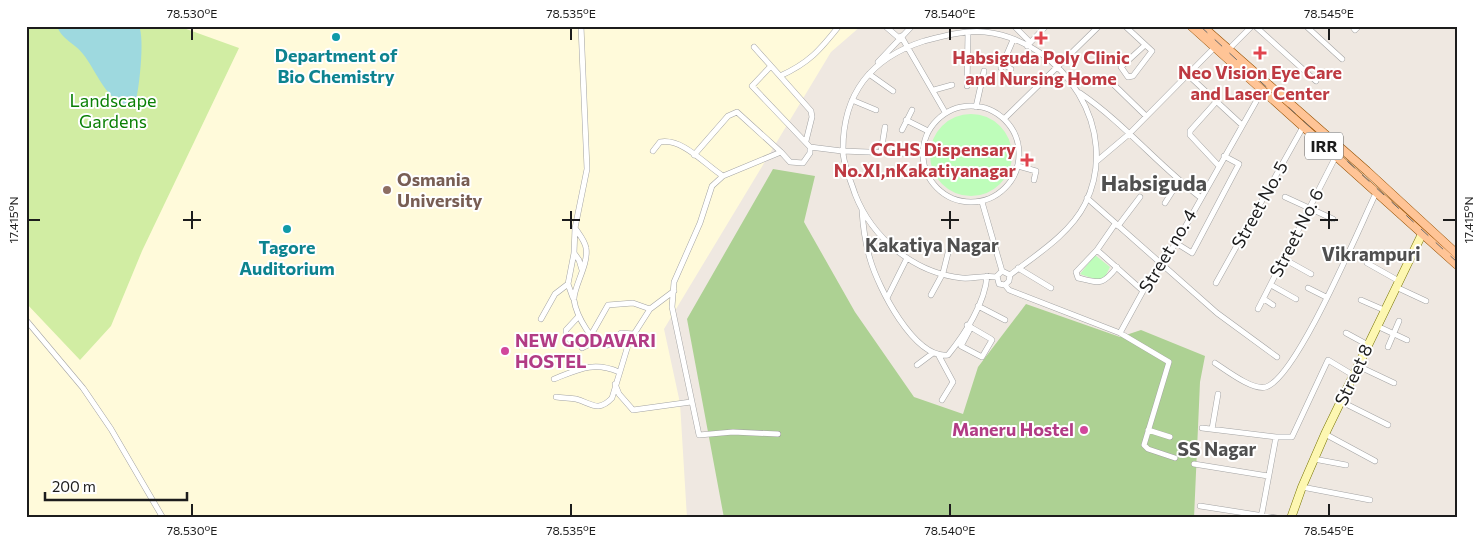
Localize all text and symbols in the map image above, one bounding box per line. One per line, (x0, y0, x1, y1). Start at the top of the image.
text: 78.530°E (167, 6, 217, 20)
text: 78.535°E (546, 6, 596, 20)
text: 78.540°E (925, 6, 975, 20)
text: 78.545°E (1304, 6, 1354, 20)
marker: Department of Bio Chemistry (330, 31, 342, 43)
marker: Habsiguda Poly Clinic and Nursing Home (1034, 31, 1048, 45)
place label: Department of Bio Chemistry (275, 44, 398, 87)
place label: Habsiguda Poly Clinic and Nursing Home (952, 46, 1130, 89)
marker: Neo Vision Eye Care and Laser Center (1253, 46, 1267, 60)
place label: Neo Vision Eye Care and Laser Center (1178, 61, 1342, 104)
park label: Landscape Gardens (69, 89, 157, 132)
road number: IRR (1305, 132, 1343, 160)
place label: CGHS Dispensary No.XI,nKakatiyanagar (834, 138, 1017, 181)
marker: CGHS Dispensary No.XI,nKakatiyanagar (1020, 153, 1034, 167)
street label: Street No. 5 (1226, 157, 1292, 252)
place label: Osmania University (397, 168, 483, 211)
district label: Habsiguda (1101, 169, 1207, 196)
marker: Osmania University (381, 184, 393, 196)
street label: Street No. 6 (1264, 184, 1328, 281)
text: 17.415°N (6, 197, 20, 243)
text: 17.415°N (1461, 197, 1475, 243)
street label: Street no. 4 (1134, 205, 1201, 296)
marker: Tagore Auditorium (281, 223, 293, 235)
district label: Kakatiya Nagar (865, 233, 999, 256)
place label: Tagore Auditorium (239, 236, 335, 279)
district label: Vikrampuri (1321, 242, 1421, 265)
place label: NEW GODAVARI HOSTEL (515, 329, 656, 372)
street label: Street 8 (1329, 340, 1377, 409)
marker: NEW GODAVARI HOSTEL (499, 345, 511, 357)
place label: Maneru Hostel (952, 418, 1074, 440)
marker: Maneru Hostel (1078, 424, 1090, 436)
district label: SS Nagar (1178, 437, 1257, 460)
scale bar (45, 469, 188, 501)
text: 200 m (52, 477, 96, 495)
text: 78.530°E (167, 523, 217, 537)
text: 78.535°E (546, 523, 596, 537)
text: 78.540°E (925, 523, 975, 537)
text: 78.545°E (1304, 523, 1354, 537)

